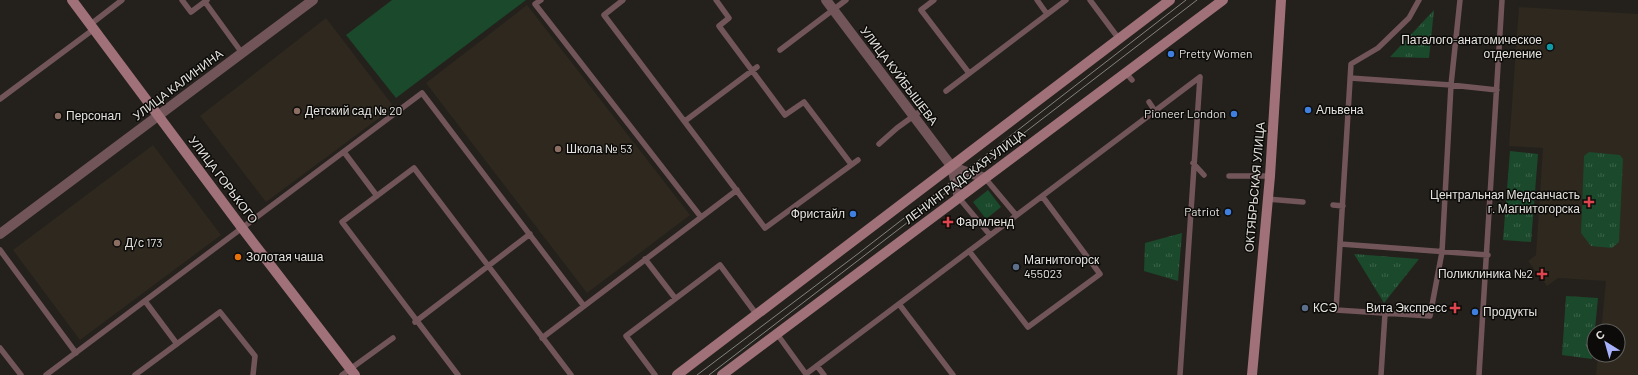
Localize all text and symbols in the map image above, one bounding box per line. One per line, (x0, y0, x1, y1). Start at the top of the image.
street label: УЛИЦА КУЙБЫШЕВА (857, 23, 941, 128)
place label: Паталого-анатомическое отделение (1401, 32, 1542, 61)
marker: Паталого-анатомическое отделение (1545, 42, 1555, 52)
street label: УЛИЦА КАЛИНИНА (130, 46, 226, 123)
place label: Pretty Women (1179, 46, 1253, 60)
marker: Pretty Women (1166, 49, 1176, 59)
place label: Альвена (1316, 102, 1364, 116)
place label: Детский сад № 20 (305, 103, 402, 118)
marker: Альвена (1303, 105, 1313, 115)
marker: Детский сад № 20 (292, 106, 302, 116)
place label: Pioneer London (1144, 106, 1226, 120)
place label: Персонал (66, 108, 121, 123)
marker: Pioneer London (1229, 109, 1239, 119)
marker: Персонал (53, 111, 63, 121)
street label: ОКТЯБРЬСКАЯ УЛИЦА (1241, 121, 1268, 253)
street label: ЛЕНИНГРАДСКАЯ УЛИЦА (901, 126, 1028, 227)
street label: УЛИЦА ГОРЬКОГО (186, 133, 261, 226)
place label: Школа № 53 (566, 141, 633, 155)
marker: Школа № 53 (553, 144, 563, 154)
place label: Центральная Медсанчасть г. Магнитогорска (1430, 187, 1580, 216)
marker: Центральная Медсанчасть г. Магнитогорска (1583, 196, 1595, 208)
place label: Patriot (1184, 204, 1220, 218)
place label: Фристайл (791, 206, 845, 221)
marker: Patriot (1223, 207, 1233, 217)
marker: Фристайл (848, 209, 858, 219)
place label: Фармленд (956, 214, 1014, 229)
marker: Фармленд (943, 217, 953, 227)
place label: Д/с 173 (125, 235, 162, 250)
marker: Д/с 173 (112, 238, 122, 248)
place label: Золотая чаша (246, 249, 324, 263)
marker: Золотая чаша (233, 252, 243, 262)
place label: Магнитогорск 455023 (1024, 252, 1100, 280)
marker: Магнитогорск 455023 (1011, 262, 1021, 272)
place label: Поликлиника №2 (1438, 266, 1533, 280)
marker: Поликлиника №2 (1536, 268, 1548, 280)
place label: КСЭ (1313, 300, 1337, 314)
place label: Вита Экспресс (1366, 300, 1447, 315)
marker: КСЭ (1300, 303, 1310, 313)
marker: Вита Экспресс (1450, 303, 1460, 313)
place label: Продукты (1483, 304, 1537, 319)
marker: Продукты (1470, 307, 1480, 317)
north arrow (1586, 323, 1626, 363)
text: С (1593, 327, 1607, 342)

